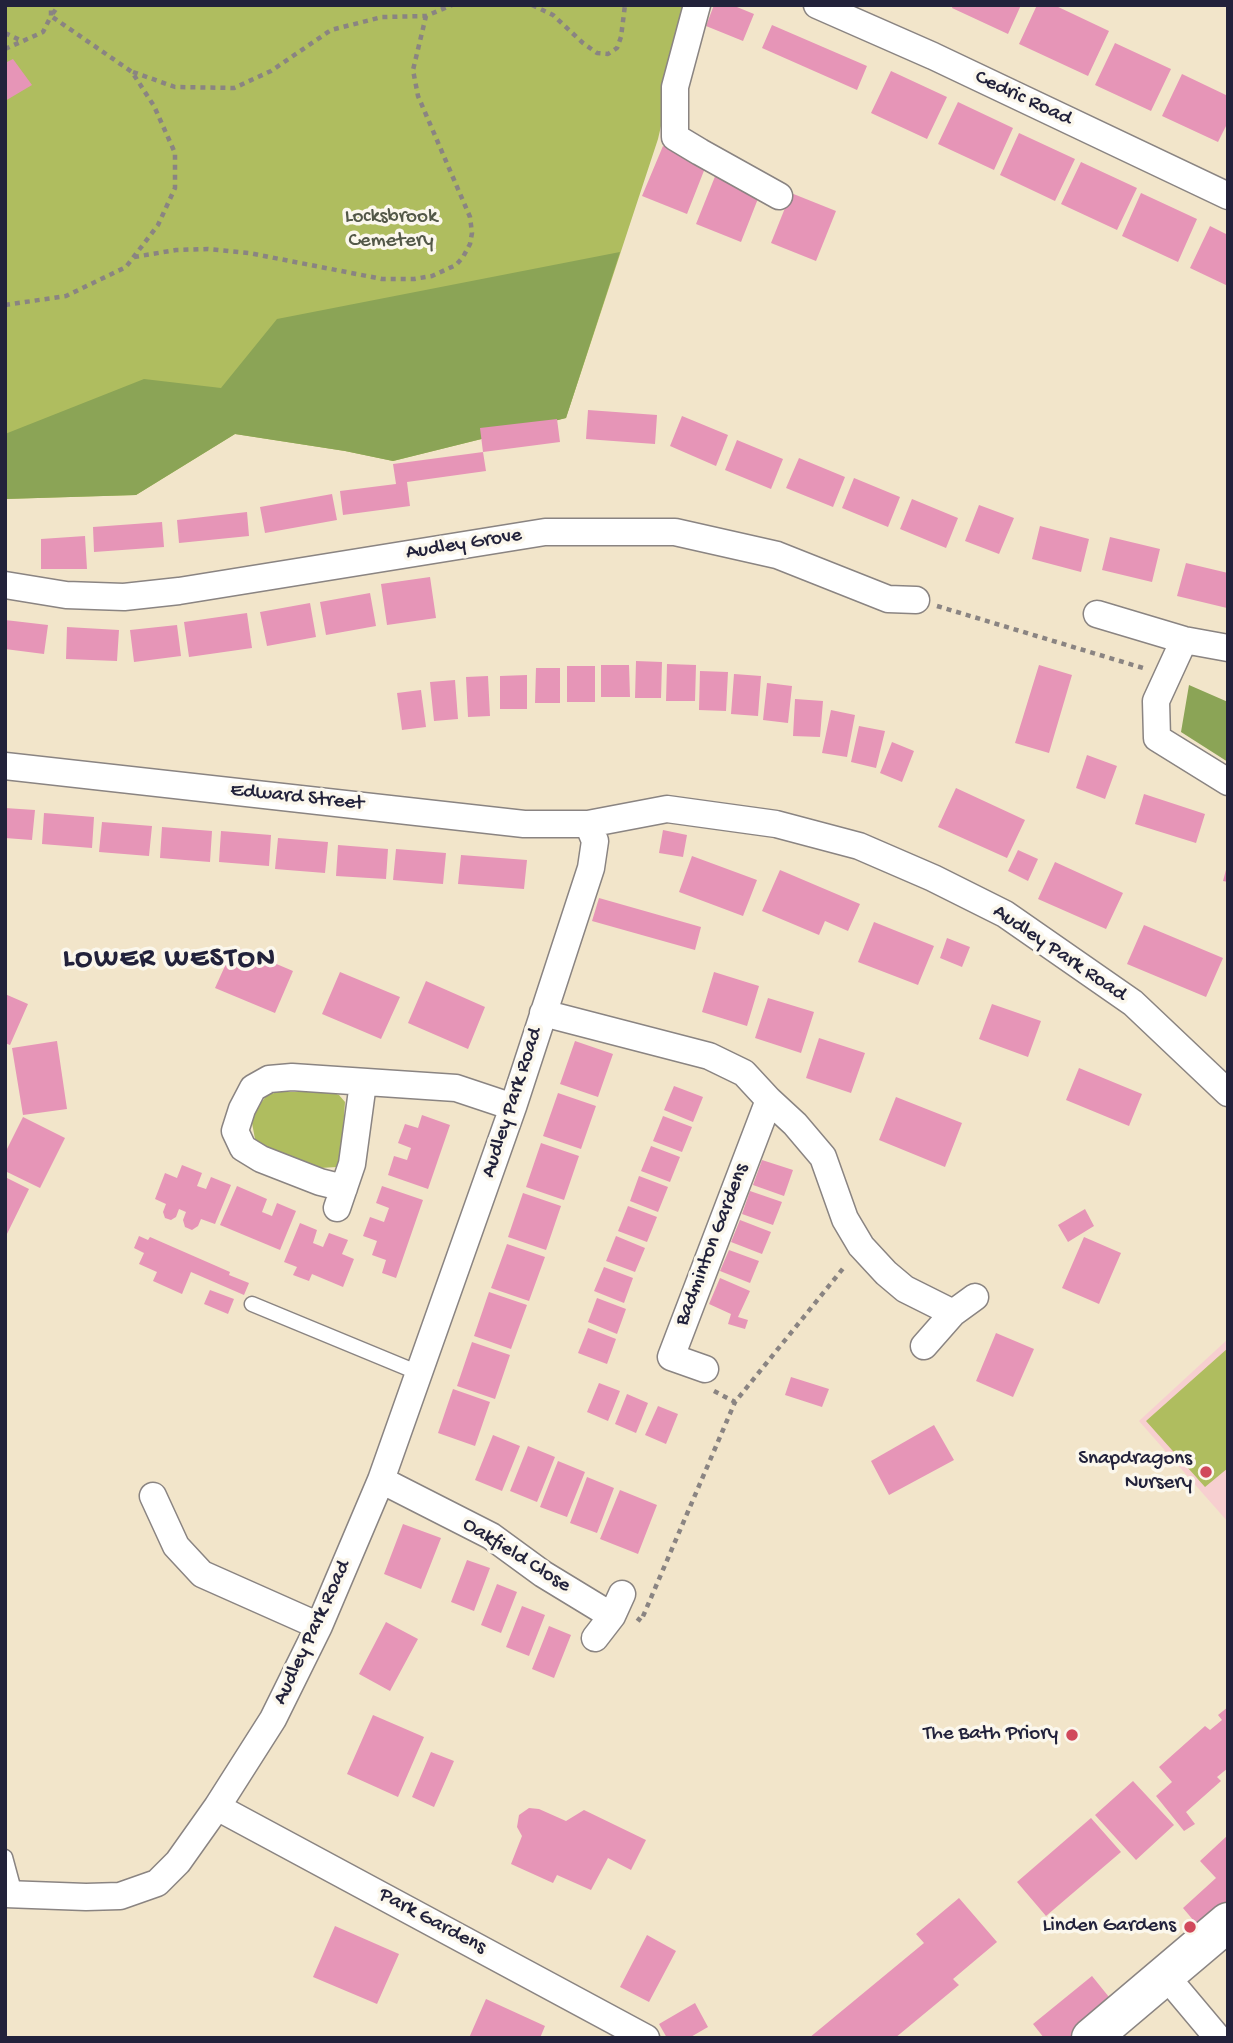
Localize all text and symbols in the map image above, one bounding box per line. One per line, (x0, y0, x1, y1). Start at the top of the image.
street label: Cedric Road (970, 66, 1076, 132)
park label: Locksbrook Cemetery (345, 205, 437, 255)
street label: Audley Grove (404, 523, 524, 567)
street label: Edward Street (229, 778, 365, 818)
street label: Audley Park Road (987, 900, 1131, 1008)
district label: LOWER WESTON (65, 944, 275, 978)
street label: Audley Park Road (477, 1025, 549, 1181)
street label: Badminton Gardens (670, 1160, 756, 1330)
place label: Snapdragons Nursery (1078, 1447, 1192, 1497)
marker: Snapdragons Nursery (1198, 1464, 1214, 1480)
street label: Oakfield Close (457, 1513, 575, 1599)
street label: Audley Park Road (269, 1557, 357, 1709)
place label: The Bath Priory (923, 1722, 1058, 1748)
marker: The Bath Priory (1064, 1727, 1080, 1743)
street label: Park Gardens (374, 1883, 490, 1961)
place label: Linden Gardens (1042, 1914, 1176, 1940)
marker: Linden Gardens (1182, 1919, 1198, 1935)

